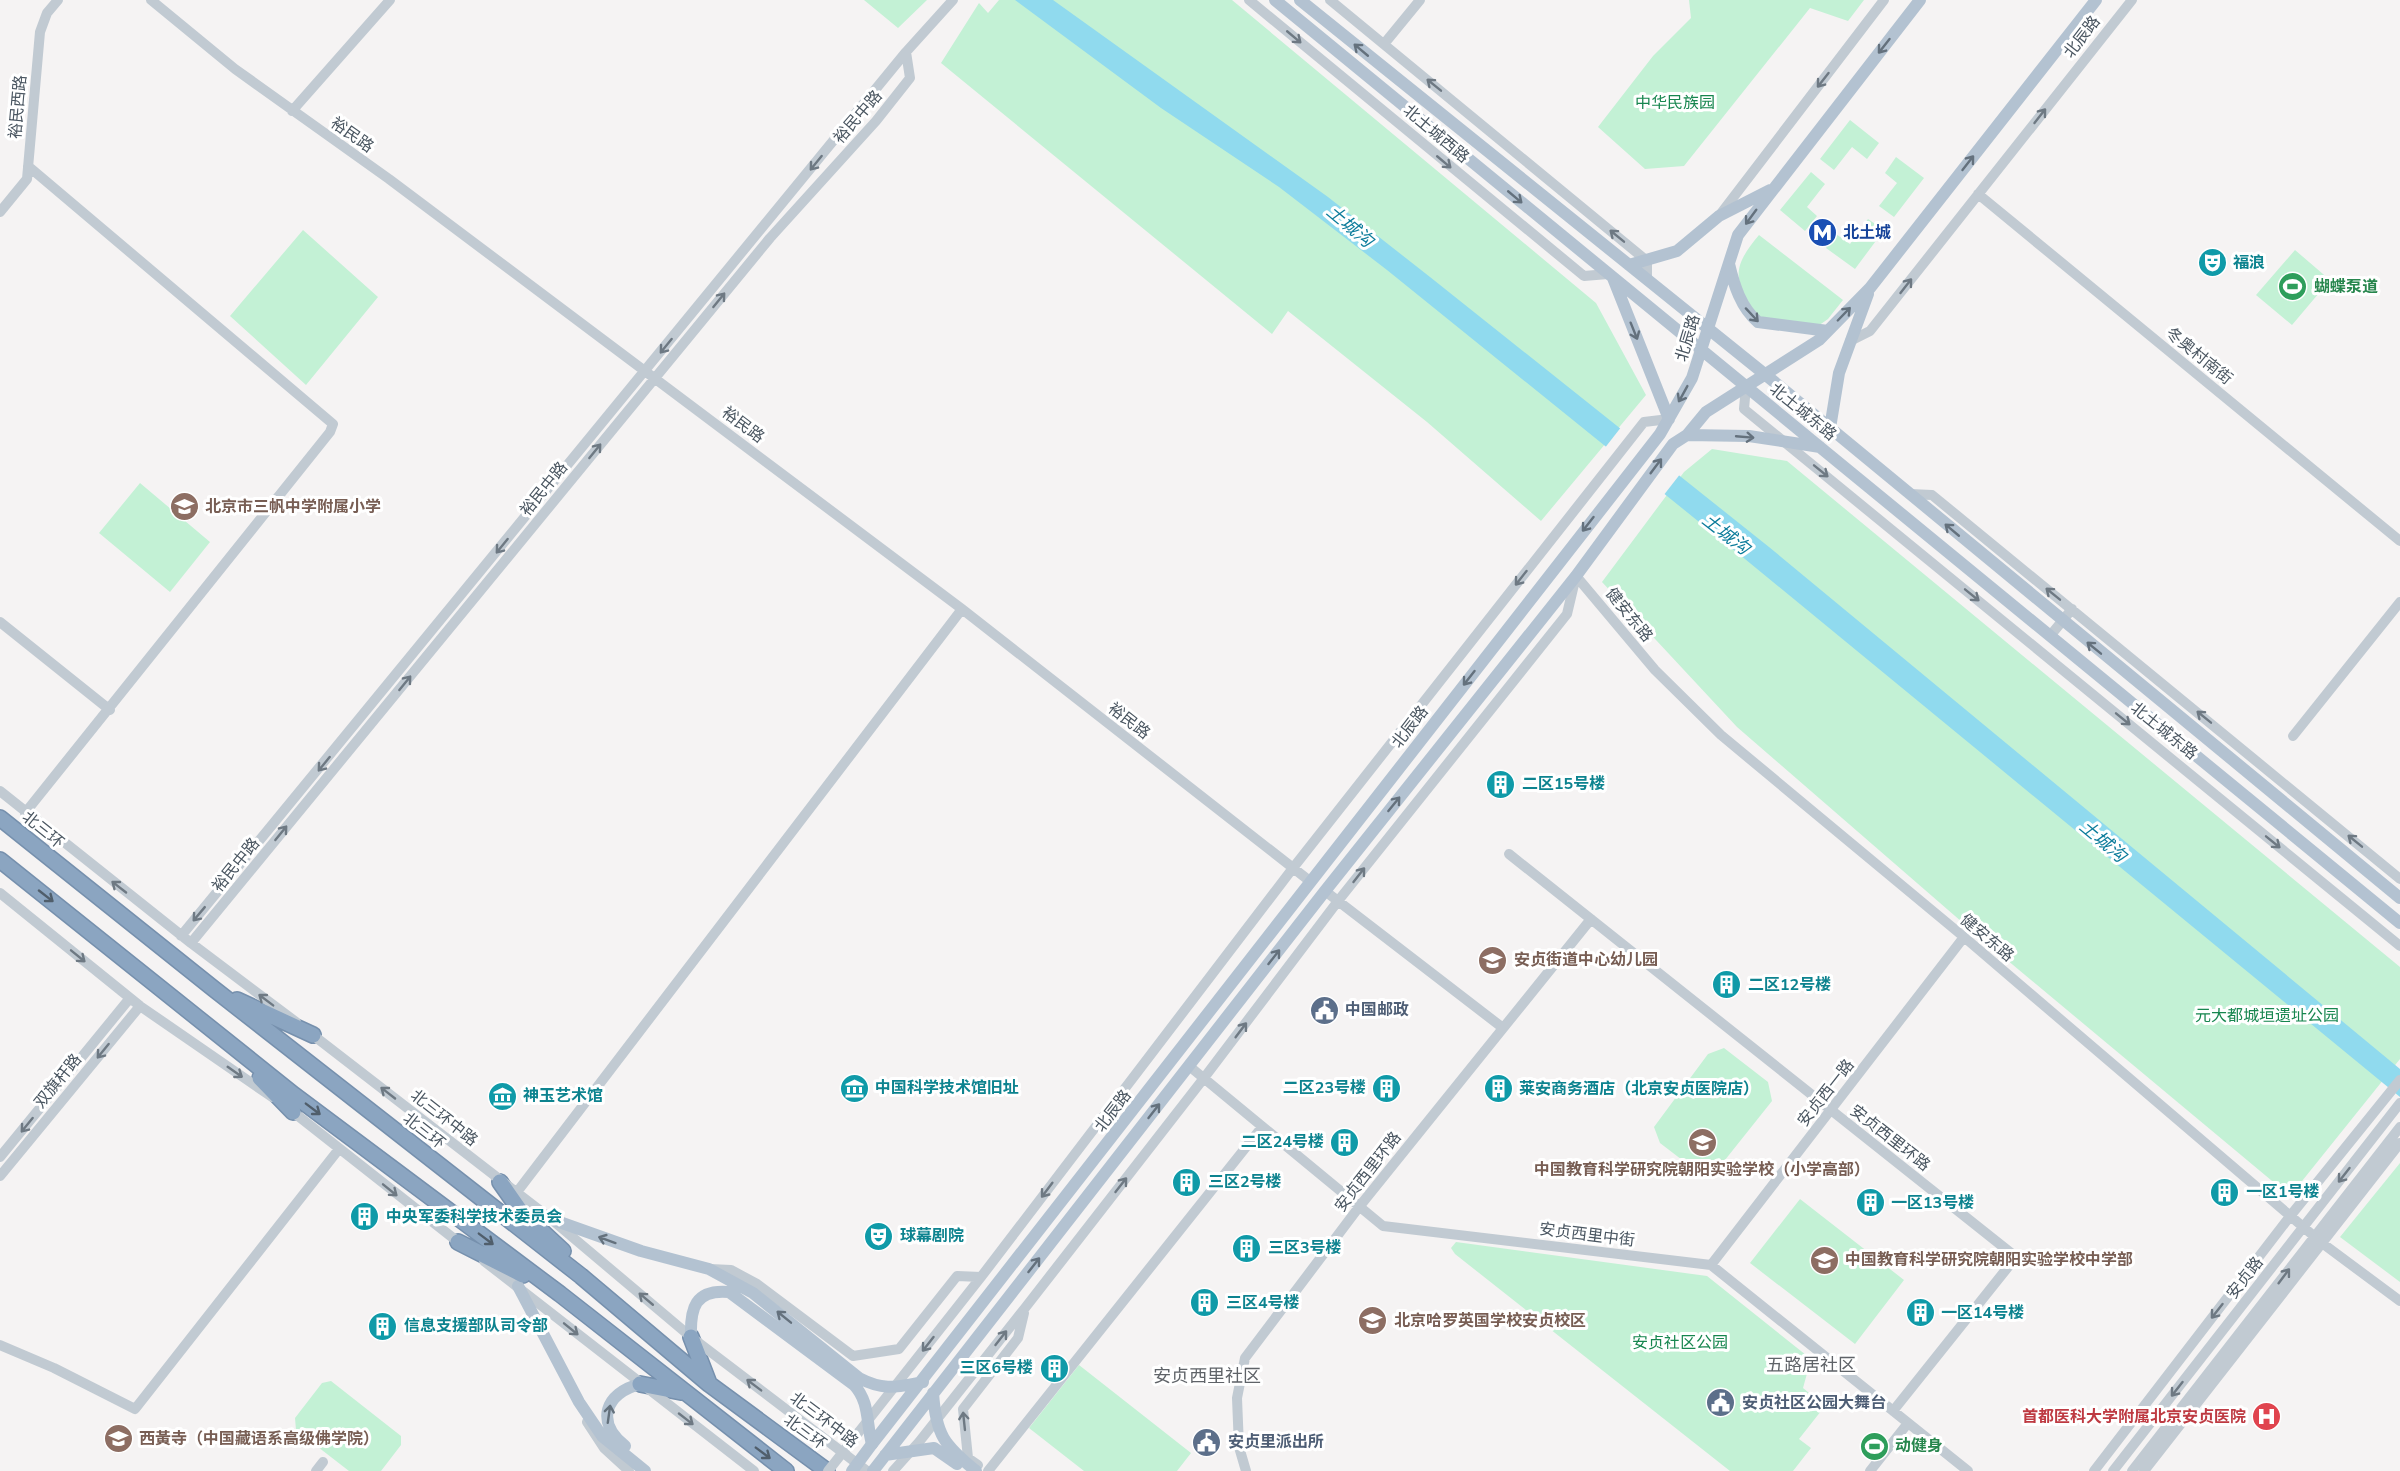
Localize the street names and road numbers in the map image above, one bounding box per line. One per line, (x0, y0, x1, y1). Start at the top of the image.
street label: 北辰路 (2059, 11, 2105, 63)
street label: 裕民西路 (4, 74, 32, 140)
street label: 裕民中路 (829, 86, 887, 148)
street label: 北土城西路 (1398, 100, 1474, 168)
street label: 裕民路 (326, 112, 378, 158)
street label: 北辰路 (1670, 312, 1706, 364)
street label: 冬奥村南街 (2161, 322, 2237, 390)
street label: 北土城东路 (1765, 378, 1841, 446)
street label: 裕民路 (717, 402, 769, 448)
street label: 裕民中路 (515, 457, 573, 521)
street label: 健安东路 (1600, 583, 1658, 647)
street label: 北土城东路 (2126, 697, 2202, 765)
street label: 裕民路 (1103, 698, 1155, 744)
street label: 北辰路 (1387, 701, 1433, 753)
street label: 北三环 (17, 806, 69, 854)
street label: 裕民中路 (207, 833, 265, 897)
street label: 健安东路 (1955, 909, 2019, 967)
street label: 双旗杆路 (29, 1049, 87, 1113)
street label: 安贞西一路 (1793, 1055, 1859, 1131)
street label: 北辰路 (1090, 1085, 1136, 1137)
street label: 北三环中路 (407, 1086, 481, 1150)
street label: 安贞西里环路 (1845, 1100, 1935, 1176)
street label: 北三环 (399, 1109, 449, 1153)
street label: 安贞西里环路 (1330, 1127, 1406, 1217)
street label: 安贞西里中街 (1538, 1218, 1636, 1252)
street label: 安贞路 (2222, 1252, 2268, 1304)
street label: 北三环中路 (786, 1388, 862, 1452)
street label: 北三环 (780, 1410, 830, 1454)

